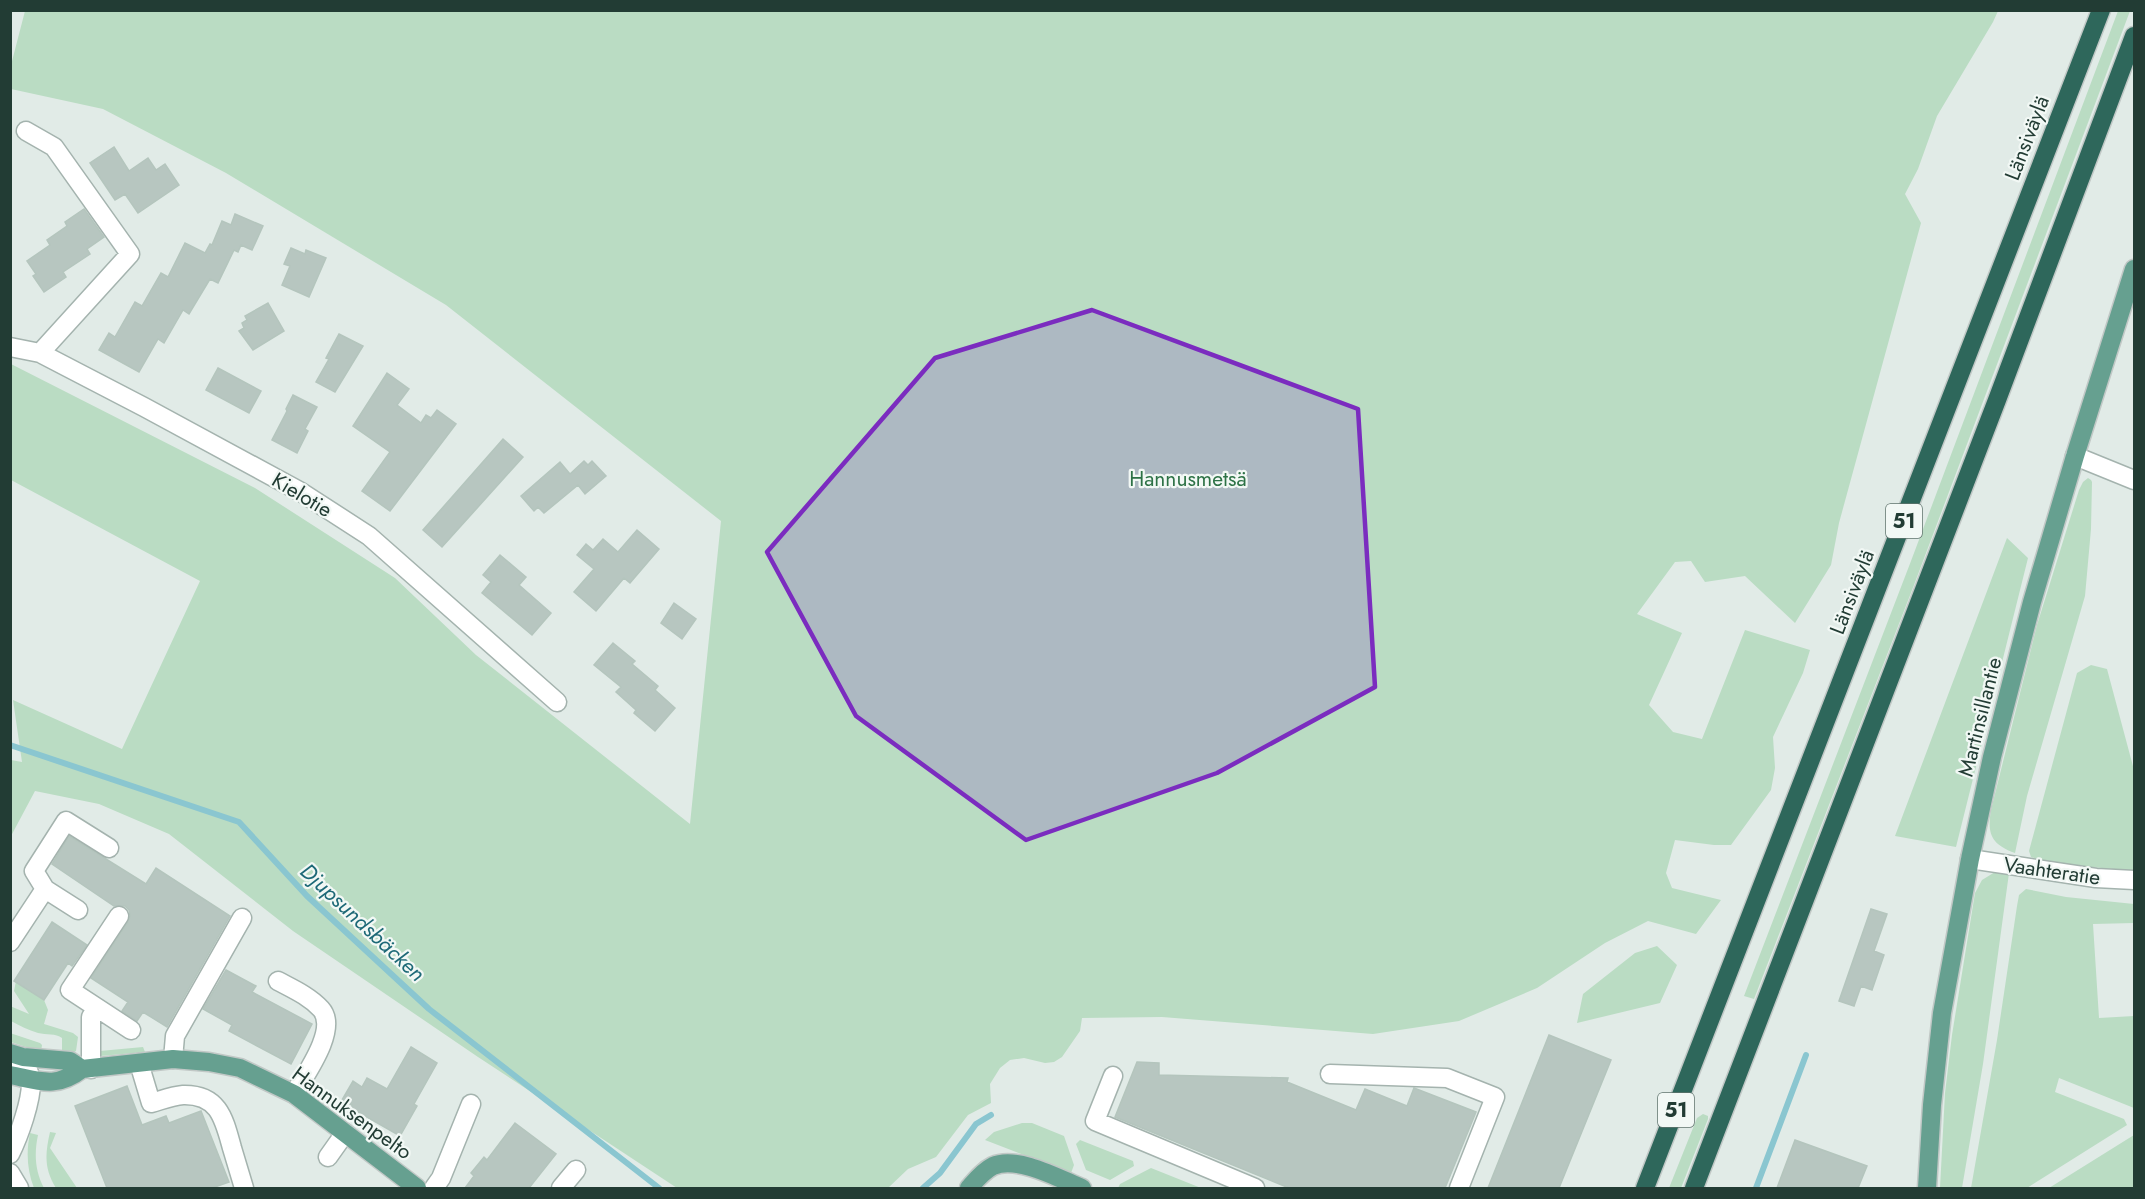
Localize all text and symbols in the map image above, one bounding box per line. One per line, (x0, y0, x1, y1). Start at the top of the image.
street label: Länsiväylä (1997, 91, 2057, 185)
park label: Hannusmetsä (1129, 464, 1247, 494)
street label: Kielotie (266, 465, 338, 525)
road number: 51 (1886, 504, 1922, 538)
street label: Länsiväylä (1822, 545, 1882, 639)
street label: Martinsillantie (1951, 654, 2009, 780)
street label: Vaahteratie (2002, 849, 2103, 893)
water label: Djupsundsbäcken (293, 855, 433, 989)
street label: Hannuksenpelto (286, 1059, 418, 1167)
road number: 51 (1658, 1093, 1694, 1127)

